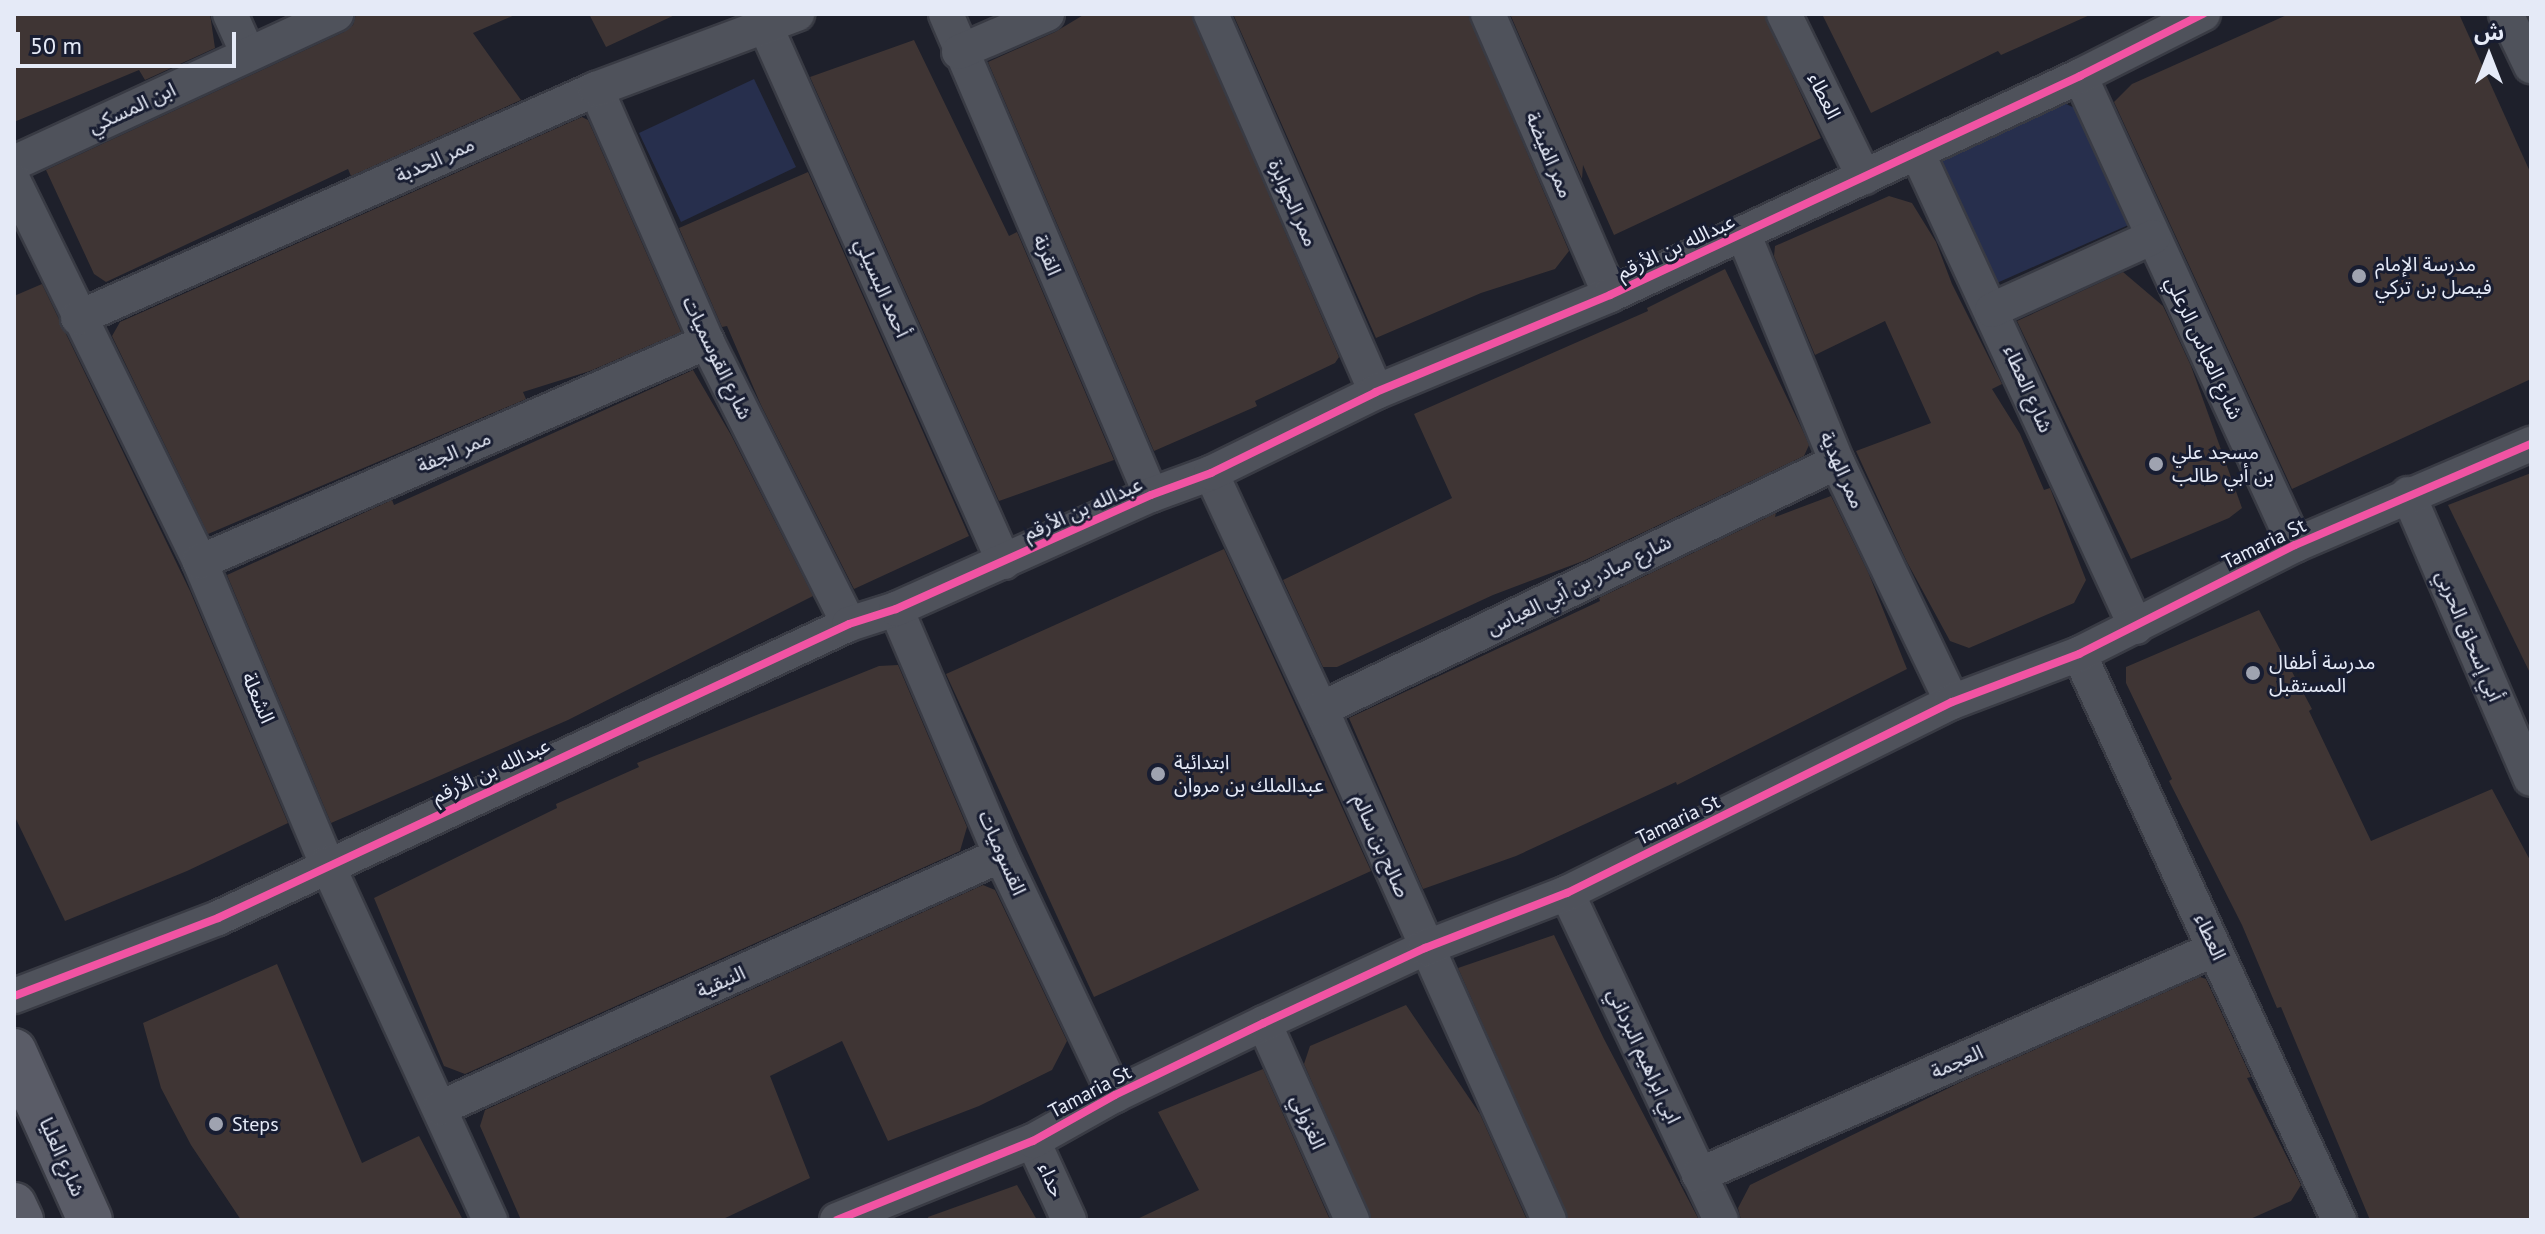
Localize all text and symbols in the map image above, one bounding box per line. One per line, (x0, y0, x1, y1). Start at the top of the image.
scale bar (20, 16, 240, 66)
north arrow (2449, 16, 2529, 96)
text: ش (2474, 18, 2504, 46)
text: 50 m (30, 30, 82, 61)
street label: العطاء (1803, 69, 1845, 123)
street label: ابن المسكي (85, 77, 179, 139)
street label: ممر الفيضة (1520, 108, 1578, 202)
street label: ممر الحدبة (392, 132, 478, 188)
street label: ممر الجوابرة (1263, 156, 1323, 250)
street label: عبدالله بن الأرقم (1613, 209, 1739, 285)
street label: القرنة (1028, 231, 1066, 279)
street label: أحمد البسيلي (849, 235, 915, 341)
place label: مدرسة الإمام فيصل بن تركي (2375, 252, 2492, 299)
marker: مدرسة الإمام فيصل بن تركي (2350, 267, 2368, 285)
street label: شارع العباس الرعلي (2160, 273, 2248, 423)
street label: شارع القوسميات (677, 293, 757, 423)
street label: شارع العطاء (1998, 342, 2058, 436)
street label: ممر الجفة (414, 426, 494, 478)
street label: ممر الهدية (1814, 428, 1870, 512)
place label: مسجد علي بن أبي طالب (2172, 440, 2274, 487)
marker: مسجد علي بن أبي طالب (2147, 455, 2165, 473)
street label: عبدالله بن الأرقم (1020, 472, 1146, 546)
street label: Tamaria St (2218, 514, 2310, 574)
street label: شارع مبادر بن أبي العباس (1483, 530, 1675, 640)
street label: أبي إسحاق الحربي (2431, 567, 2507, 705)
place label: مدرسة أطفال المستقبل (2269, 650, 2375, 697)
marker: مدرسة أطفال المستقبل (2244, 664, 2262, 682)
street label: الشعلة (237, 669, 279, 727)
street label: عبدالله بن الأرقم (428, 733, 554, 809)
place label: ابتدائية عبدالملك بن مروان (1174, 750, 1324, 797)
marker: ابتدائية عبدالملك بن مروان (1149, 765, 1167, 783)
street label: Tamaria St (1632, 790, 1724, 850)
street label: صالح بن سالم (1348, 791, 1414, 901)
street label: القسوميات (973, 807, 1031, 899)
street label: العطاء (2189, 910, 2231, 964)
street label: النبقية (693, 961, 749, 1003)
street label: ابي ابراهيم البرداني (1602, 985, 1686, 1127)
street label: العجمة (1927, 1040, 1987, 1084)
street label: Tamaria St (1045, 1060, 1135, 1124)
street label: الغزولي (1285, 1091, 1331, 1153)
place label: Steps (232, 1112, 279, 1136)
street label: شارع العليا (34, 1114, 90, 1200)
marker: Steps (207, 1115, 225, 1133)
street label: حداء (1033, 1159, 1069, 1201)

